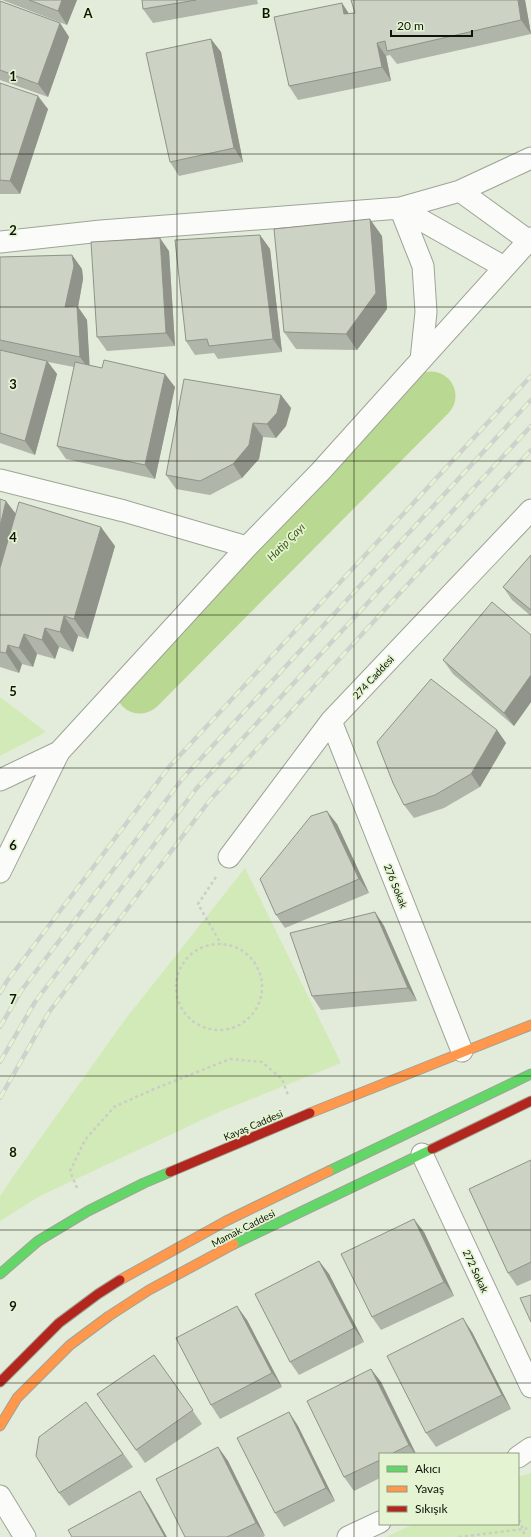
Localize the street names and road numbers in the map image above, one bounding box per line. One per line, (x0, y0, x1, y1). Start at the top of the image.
street label: 274 Caddesi (350, 653, 396, 701)
street label: 276 Sokak (382, 862, 411, 910)
street label: Kayaş Caddesi (222, 1107, 284, 1143)
street label: Mamak Caddesi (209, 1207, 277, 1249)
street label: 272 Sokak (461, 1248, 492, 1295)

